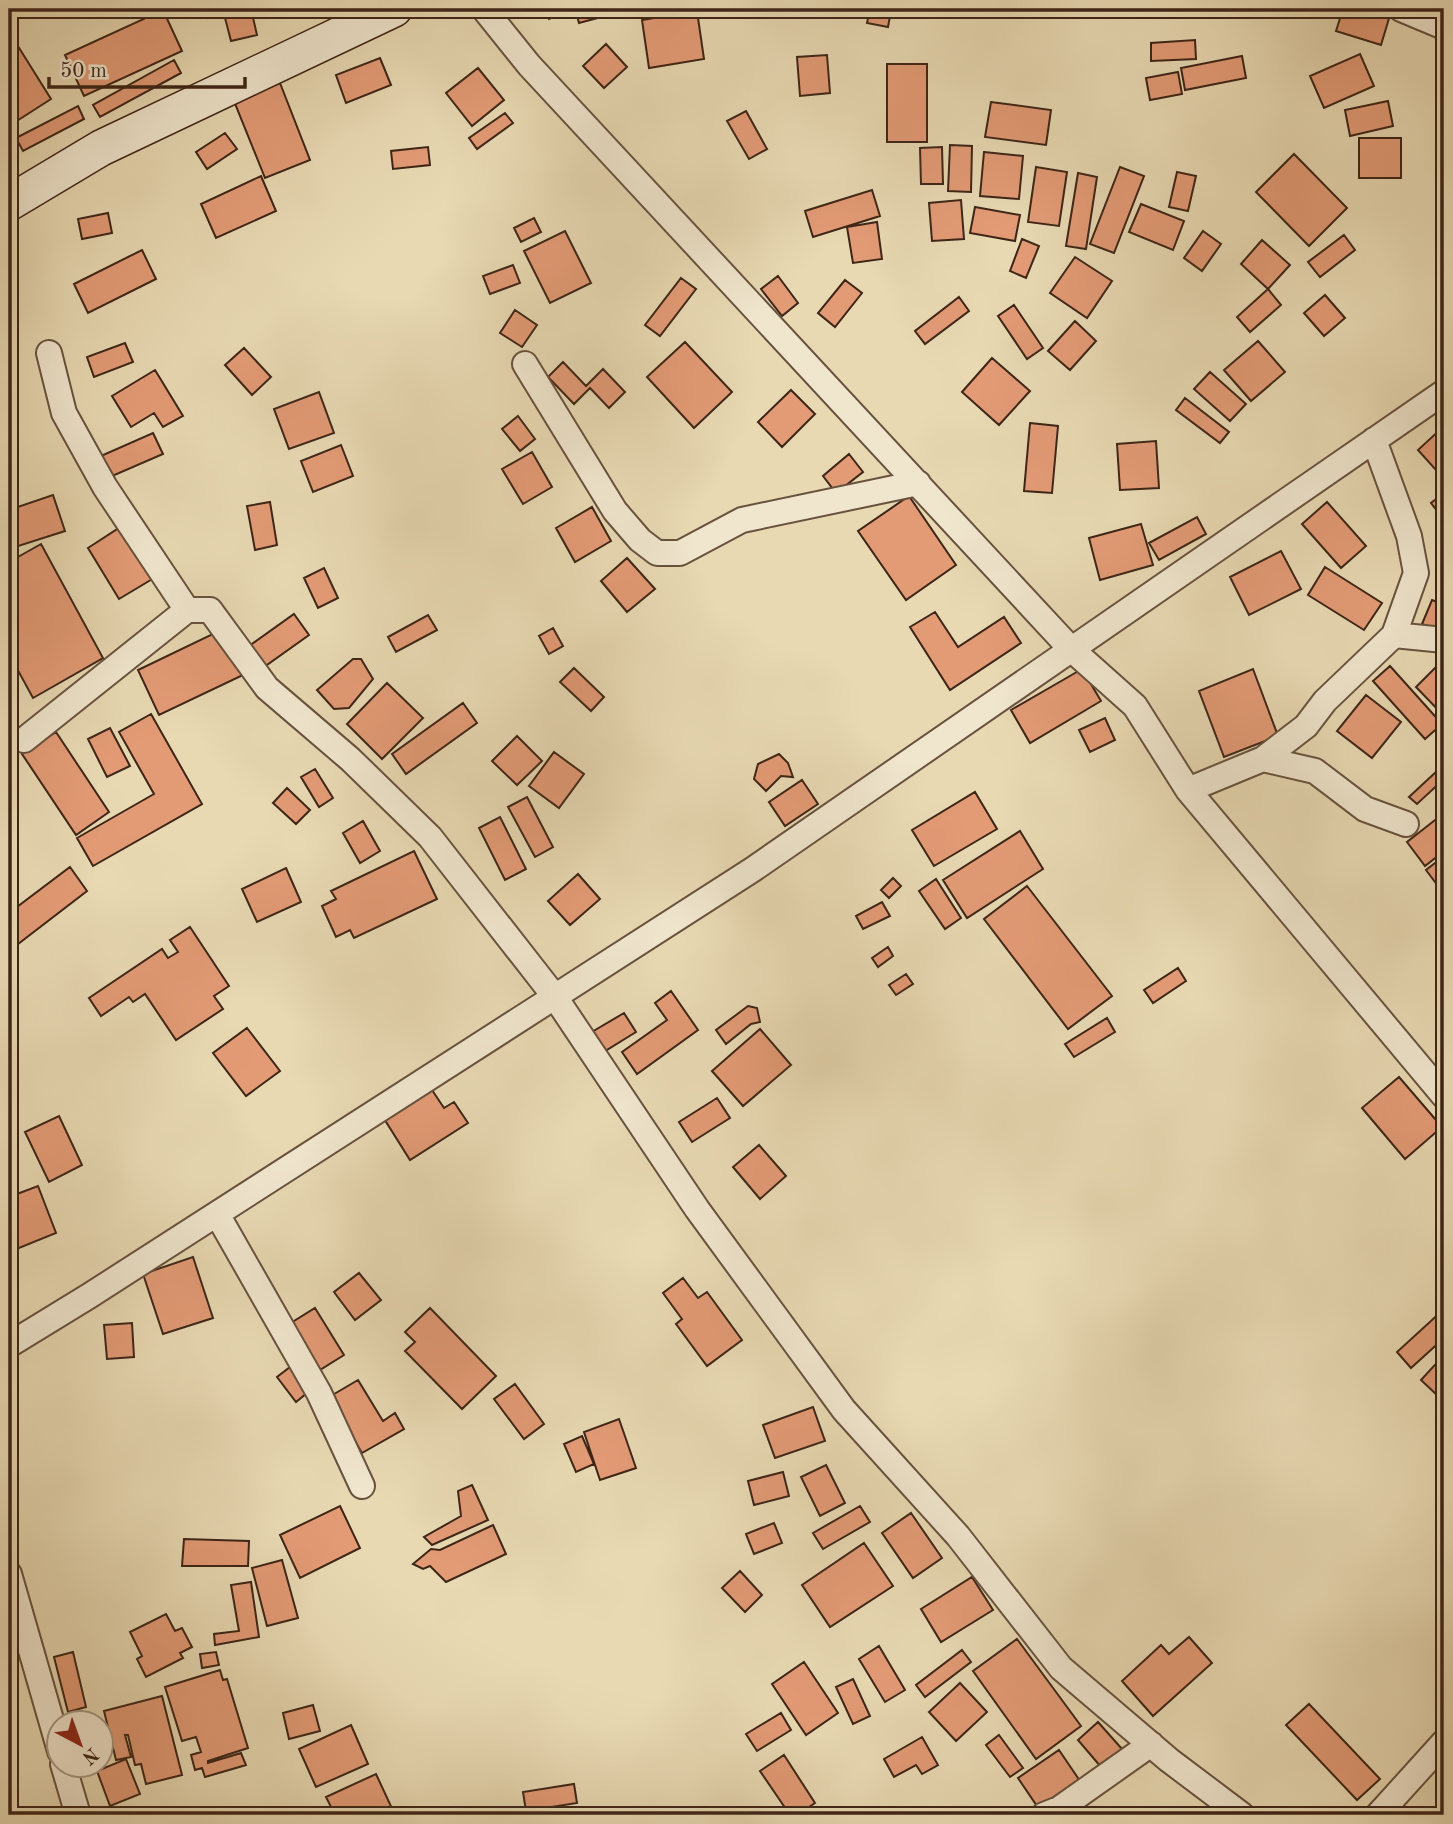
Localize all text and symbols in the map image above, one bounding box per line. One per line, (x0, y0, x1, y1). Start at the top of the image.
scale bar (49, 46, 245, 90)
text: 50 m (60, 61, 107, 82)
north arrow (46, 1708, 116, 1778)
text: N (77, 1743, 101, 1767)

